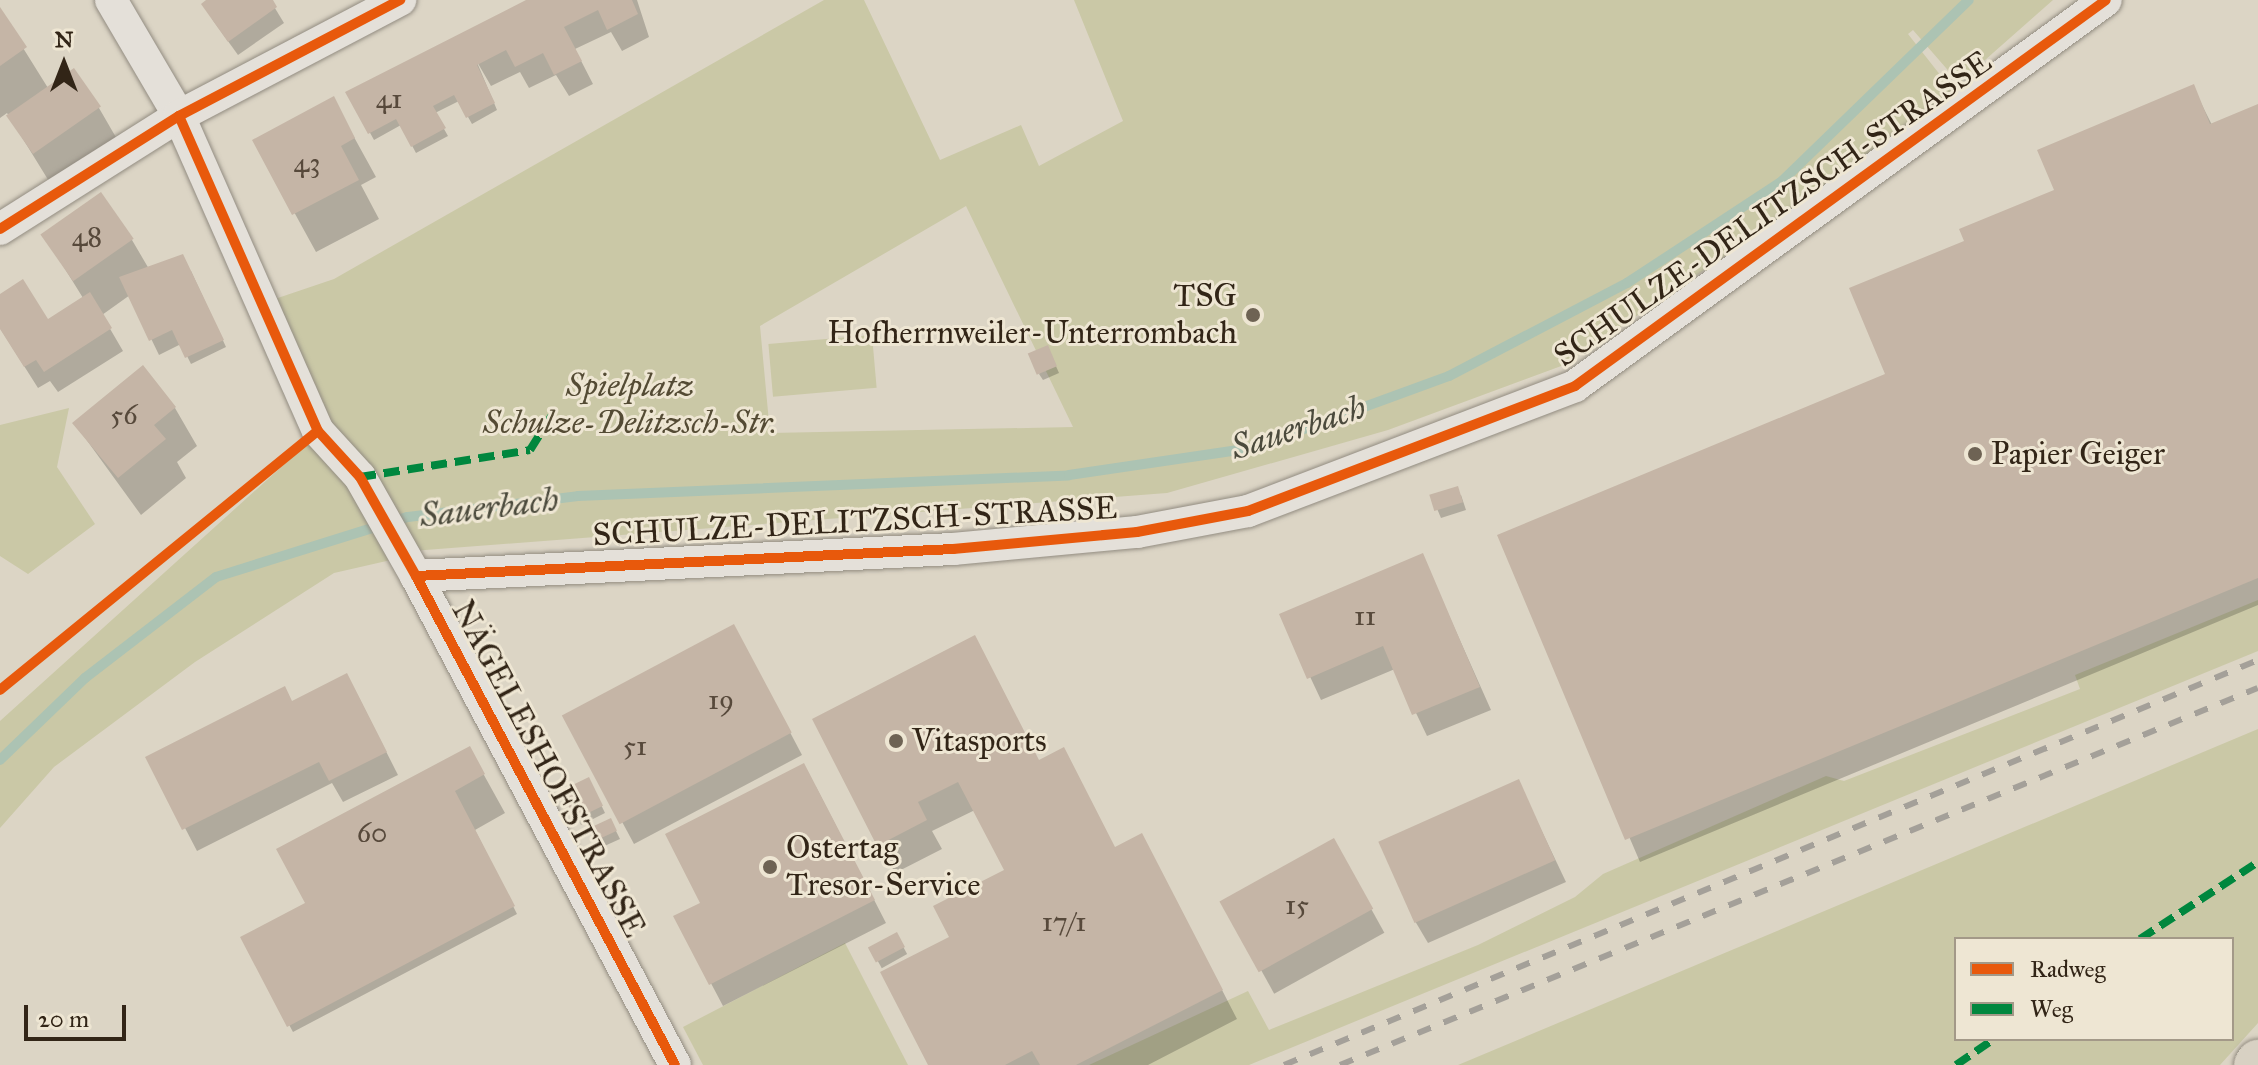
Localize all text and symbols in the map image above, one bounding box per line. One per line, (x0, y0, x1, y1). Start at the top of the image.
north arrow (24, 24, 104, 104)
text: N (55, 26, 73, 53)
street label: SCHULZE-DELITZSCH-STRASSE (1547, 43, 1999, 375)
house number: 41 (376, 82, 402, 116)
house number: 43 (294, 146, 320, 180)
house number: 48 (72, 220, 102, 254)
place label: TSG Hofherrnweiler-Unterrombach (827, 278, 1237, 353)
marker: TSG Hofherrnweiler-Unterrombach (1244, 306, 1262, 324)
park label: Spielplatz Schulze-Delitzsch-Str. (483, 368, 777, 443)
water label: Sauerbach (1225, 386, 1371, 468)
house number: 56 (110, 398, 138, 432)
place label: Papier Geiger (1991, 435, 2165, 473)
marker: Papier Geiger (1966, 445, 1984, 463)
water label: Sauerbach (417, 478, 561, 536)
street label: SCHULZE-DELITZSCH-STRASSE (592, 489, 1118, 555)
street label: NÄGELESHOFSTRASSE (443, 594, 653, 944)
house number: 11 (1354, 599, 1376, 633)
house number: 19 (708, 683, 734, 717)
place label: Vitasports (912, 722, 1047, 760)
house number: 51 (623, 729, 647, 763)
marker: Vitasports (887, 732, 905, 750)
house number: 60 (357, 816, 387, 850)
place label: Ostertag Tresor-Service (786, 830, 980, 905)
marker: Ostertag Tresor-Service (761, 858, 779, 876)
house number: 15 (1285, 888, 1309, 922)
house number: 17/1 (1042, 905, 1086, 939)
legend (1954, 937, 2234, 1041)
text: Radweg (2030, 954, 2106, 984)
scale bar (28, 989, 130, 1039)
text: Weg (2030, 994, 2073, 1024)
text: 20 m (38, 1004, 89, 1034)

